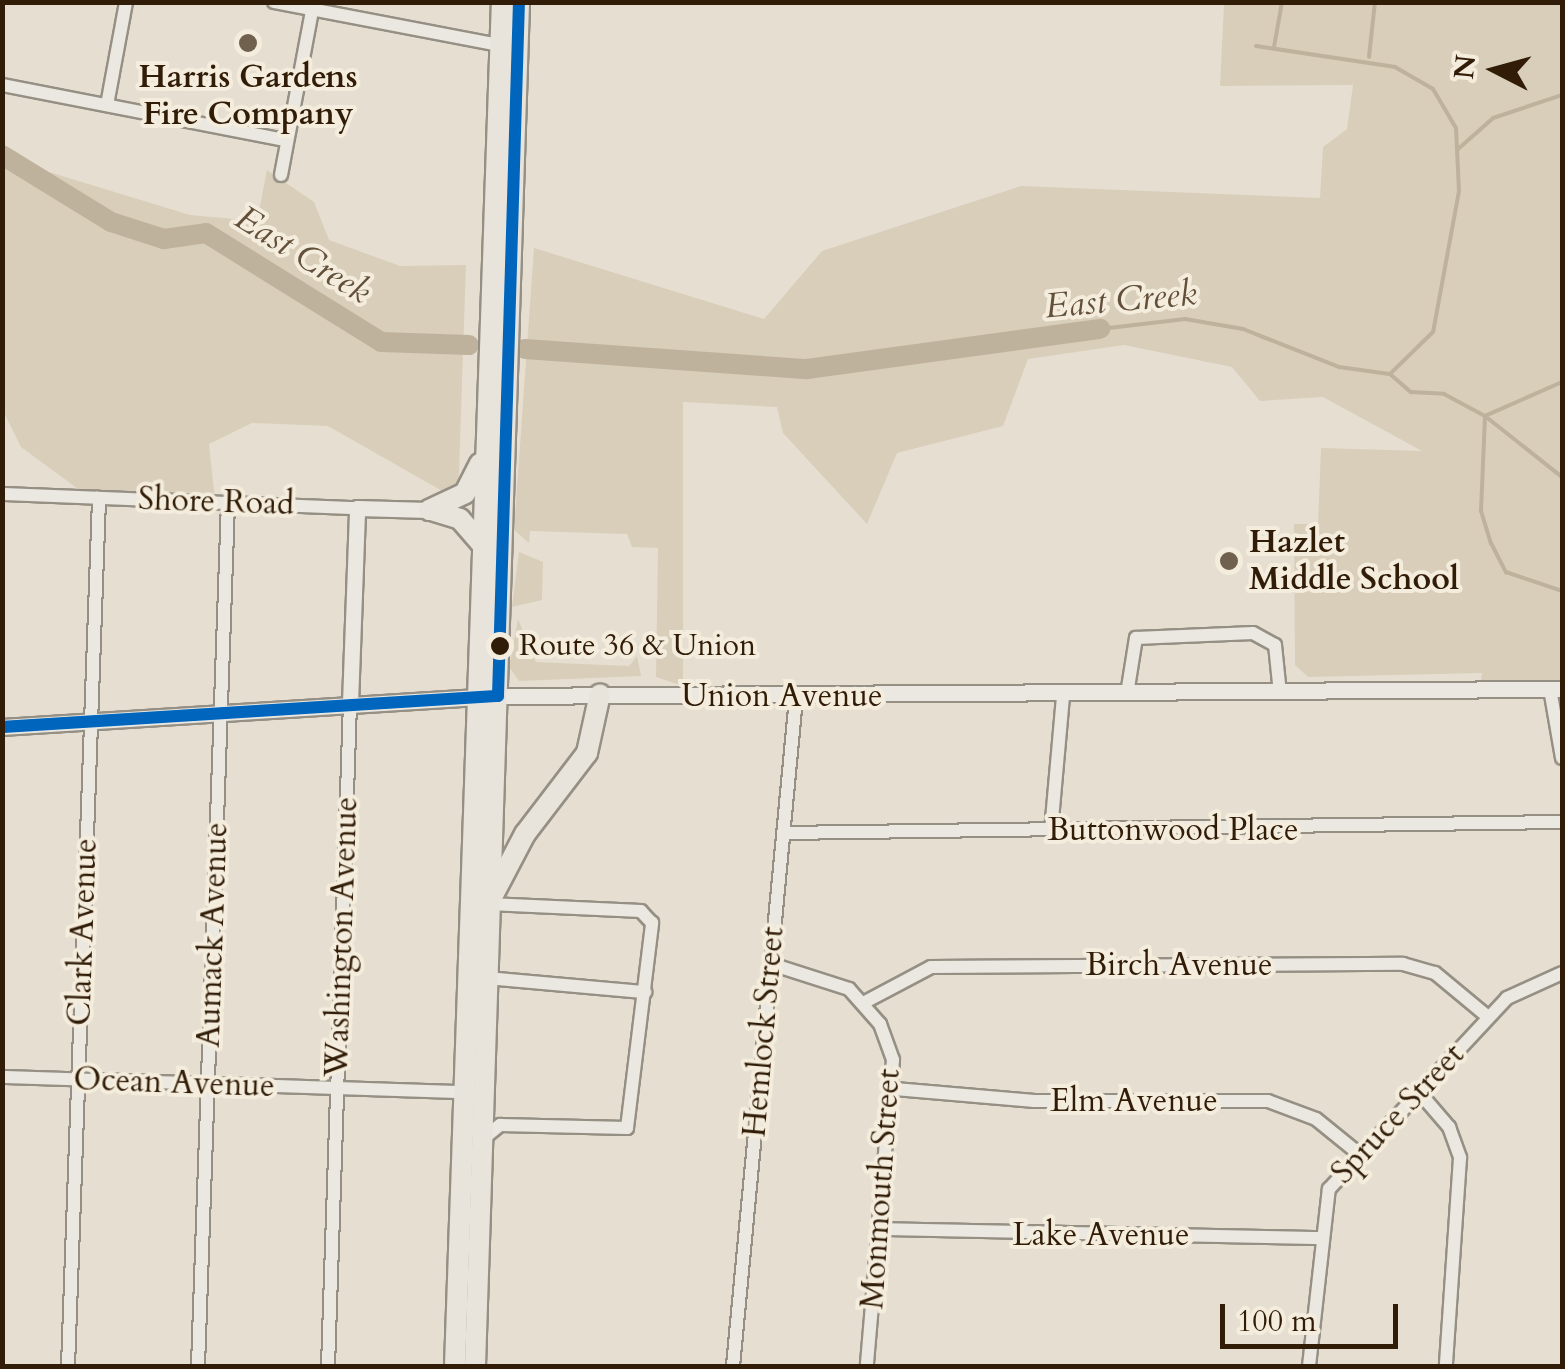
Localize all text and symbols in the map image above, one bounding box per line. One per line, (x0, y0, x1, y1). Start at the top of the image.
north arrow (1445, 20, 1545, 120)
marker: Harris Gardens Fire Company (237, 32, 259, 54)
text: N (1445, 53, 1485, 81)
place label: Harris Gardens Fire Company (138, 59, 358, 134)
water label: East Creek (228, 197, 378, 313)
water label: East Creek (1044, 272, 1198, 328)
street label: Shore Road (137, 480, 295, 524)
place label: Hazlet Middle School (1249, 524, 1459, 599)
marker: Hazlet Middle School (1218, 550, 1240, 572)
place label: Route 36 & Union (519, 628, 756, 664)
marker: Route 36 & Union (490, 636, 510, 656)
street label: Union Avenue (681, 677, 883, 715)
street label: Washington Avenue (318, 796, 366, 1078)
street label: Buttonwood Place (1048, 811, 1298, 849)
street label: Aumack Avenue (190, 822, 236, 1048)
street label: Clark Avenue (61, 838, 105, 1026)
street label: Hemlock Street (736, 925, 792, 1139)
street label: Birch Avenue (1086, 946, 1272, 984)
street label: Spruce Street (1324, 1036, 1472, 1192)
street label: Ocean Avenue (73, 1060, 275, 1106)
street label: Monmouth Street (853, 1068, 909, 1310)
street label: Elm Avenue (1050, 1082, 1218, 1120)
street label: Lake Avenue (1012, 1216, 1190, 1254)
scale bar (1225, 1284, 1402, 1346)
text: 100 m (1237, 1301, 1317, 1342)

